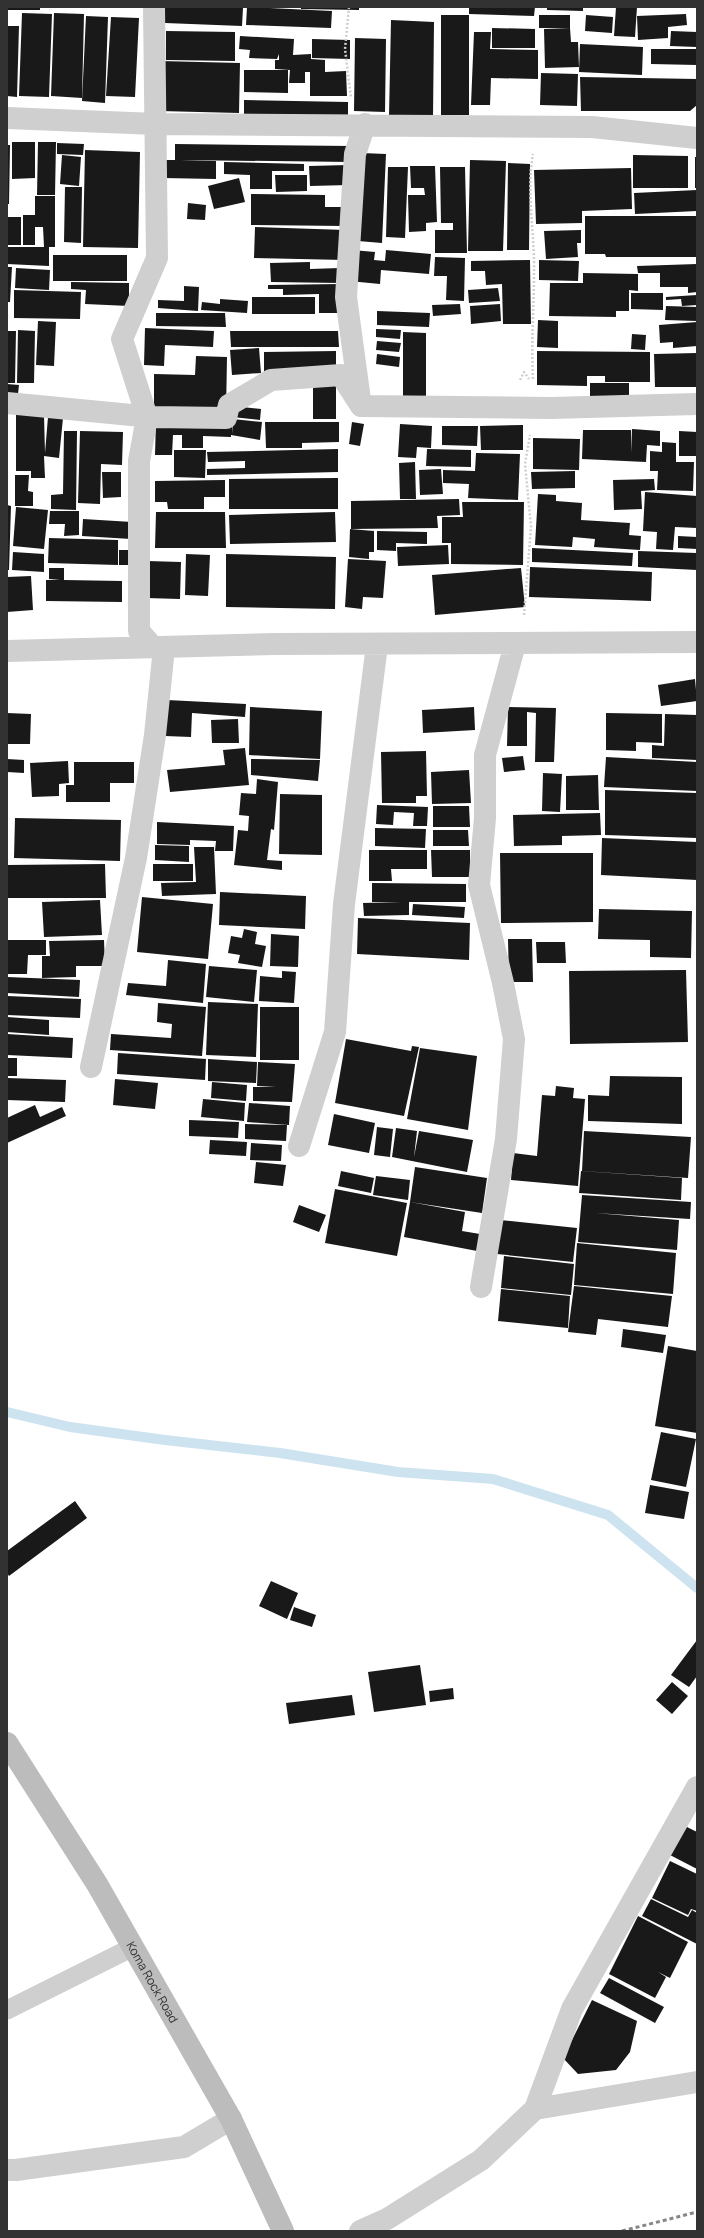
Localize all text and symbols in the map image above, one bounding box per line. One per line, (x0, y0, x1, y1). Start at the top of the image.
street label: Koma Rock Road (123, 1938, 183, 2026)

